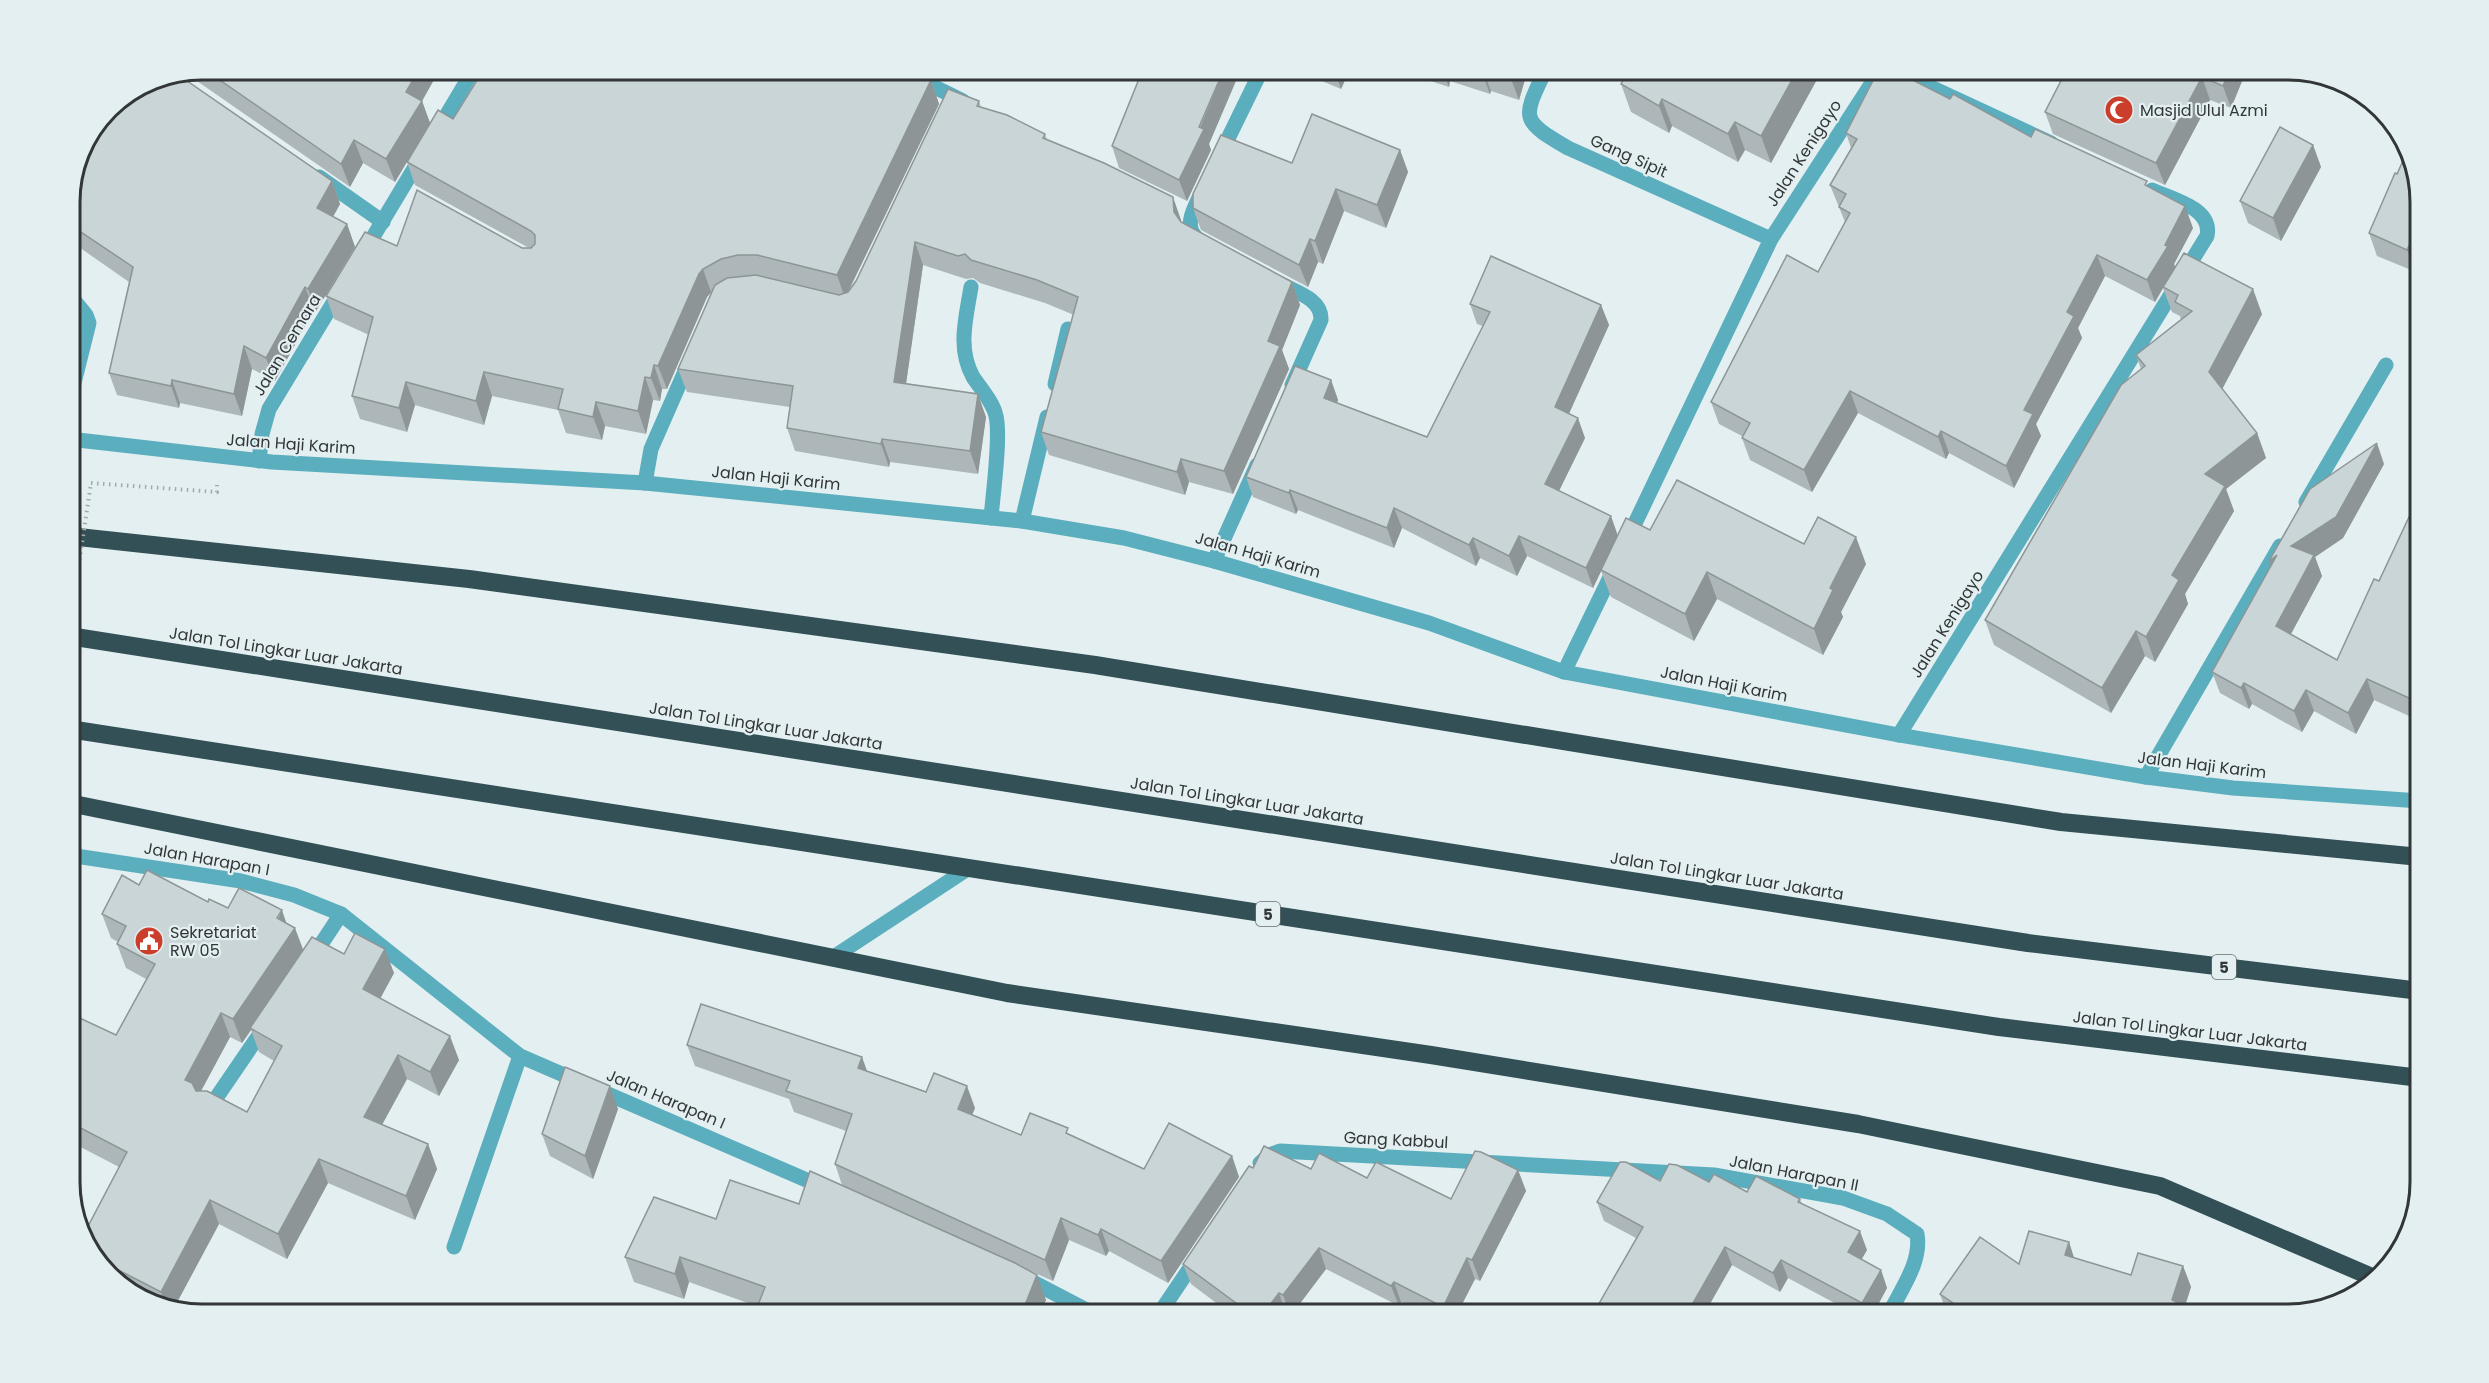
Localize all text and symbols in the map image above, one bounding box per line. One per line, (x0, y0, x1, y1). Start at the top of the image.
mosque icon: Masjid Ulul Azmi (2103, 94, 2135, 126)
street label: Jalan Kenigayo (1761, 95, 1847, 211)
place label: Masjid Ulul Azmi (2140, 99, 2268, 122)
street label: Gang Sipit (1587, 129, 1672, 183)
street label: Jalan Cemara (248, 290, 326, 400)
street label: Jalan Haji Karim (226, 428, 356, 460)
street label: Jalan Haji Karim (710, 460, 842, 496)
street label: Jalan Haji Karim (1193, 526, 1323, 584)
street label: Jalan Kenigayo (1905, 566, 1989, 682)
street label: Jalan Tol Lingkar Luar Jakarta (168, 621, 404, 681)
street label: Jalan Haji Karim (1658, 660, 1790, 708)
street label: Jalan Tol Lingkar Luar Jakarta (648, 696, 884, 756)
street label: Jalan Haji Karim (2136, 746, 2268, 784)
street label: Jalan Tol Lingkar Luar Jakarta (1129, 771, 1365, 831)
street label: Jalan Harapan I (142, 837, 272, 881)
street label: Jalan Tol Lingkar Luar Jakarta (1609, 846, 1845, 906)
road number: 5 (1256, 902, 1280, 926)
place label: Sekretariat RW 05 (170, 921, 257, 962)
public building icon: Sekretariat RW 05 (133, 925, 165, 957)
road number: 5 (2212, 955, 2236, 979)
street label: Jalan Tol Lingkar Luar Jakarta (2071, 1005, 2309, 1057)
street label: Jalan Harapan I (603, 1064, 729, 1134)
street label: Gang Kabbul (1343, 1126, 1449, 1154)
street label: Jalan Harapan II (1727, 1149, 1861, 1197)

